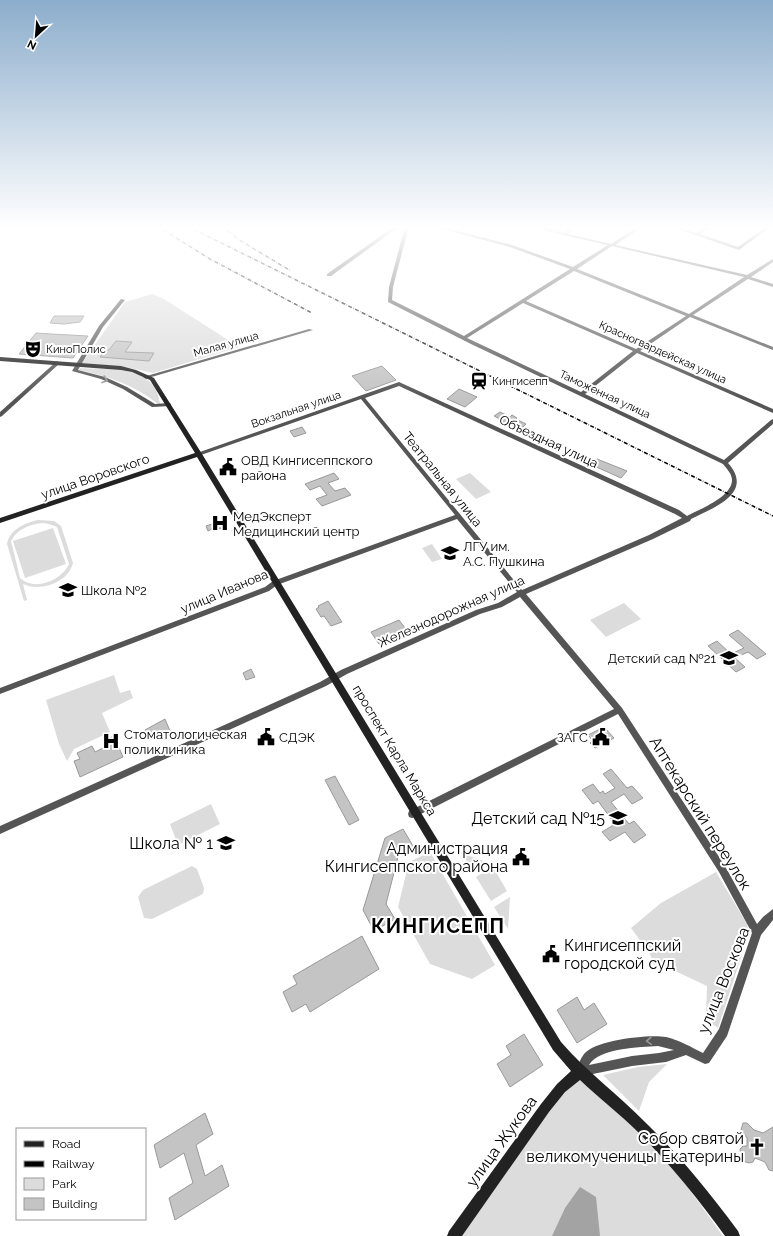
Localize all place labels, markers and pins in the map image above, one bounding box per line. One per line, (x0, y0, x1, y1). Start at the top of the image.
theatre icon: КиноПолис (23, 339, 43, 359)
place label: КиноПолис (46, 343, 106, 356)
station icon: Кингисепп (469, 371, 489, 391)
place label: Кингисепп (492, 375, 548, 388)
place label: ОВД Кингисеппского района (241, 453, 373, 483)
public building icon: ОВД Кингисеппского района (218, 457, 238, 477)
place label: МедЭксперт Медицинский центр (233, 509, 360, 539)
hospital icon: МедЭксперт Медицинский центр (210, 513, 230, 533)
place label: ЛГУ им. А.С. Пушкина (463, 539, 545, 569)
school or university icon: ЛГУ им. А.С. Пушкина (440, 543, 460, 563)
school or university icon: Школа №2 (58, 580, 78, 600)
place label: Школа №2 (81, 583, 147, 598)
school or university icon: Детский сад №21 (719, 648, 739, 668)
place label: Детский сад №21 (608, 651, 716, 666)
place label: Стоматологическая поликлиника (124, 727, 247, 757)
public building icon: СДЭК (256, 727, 276, 747)
public building icon: ЗАГС (591, 727, 611, 747)
place label: СДЭК (279, 730, 315, 745)
place label: ЗАГС (557, 730, 588, 745)
hospital icon: Стоматологическая поликлиника (101, 731, 121, 751)
school or university icon: Детский сад №15 (608, 808, 628, 828)
place label: Детский сад №15 (471, 809, 605, 828)
school or university icon: Школа № 1 (216, 833, 236, 853)
place label: Школа № 1 (129, 834, 213, 853)
place label: Администрация Кингисеппского района (325, 839, 508, 876)
public building icon: Администрация Кингисеппского района (511, 847, 531, 867)
place label: Кингисеппский городской суд (564, 936, 681, 973)
public building icon: Кингисеппский городской суд (541, 944, 561, 964)
place label: Собор святой великомученицы Екатерины (526, 1129, 744, 1166)
church icon: Собор святой великомученицы Екатерины (747, 1137, 767, 1157)

